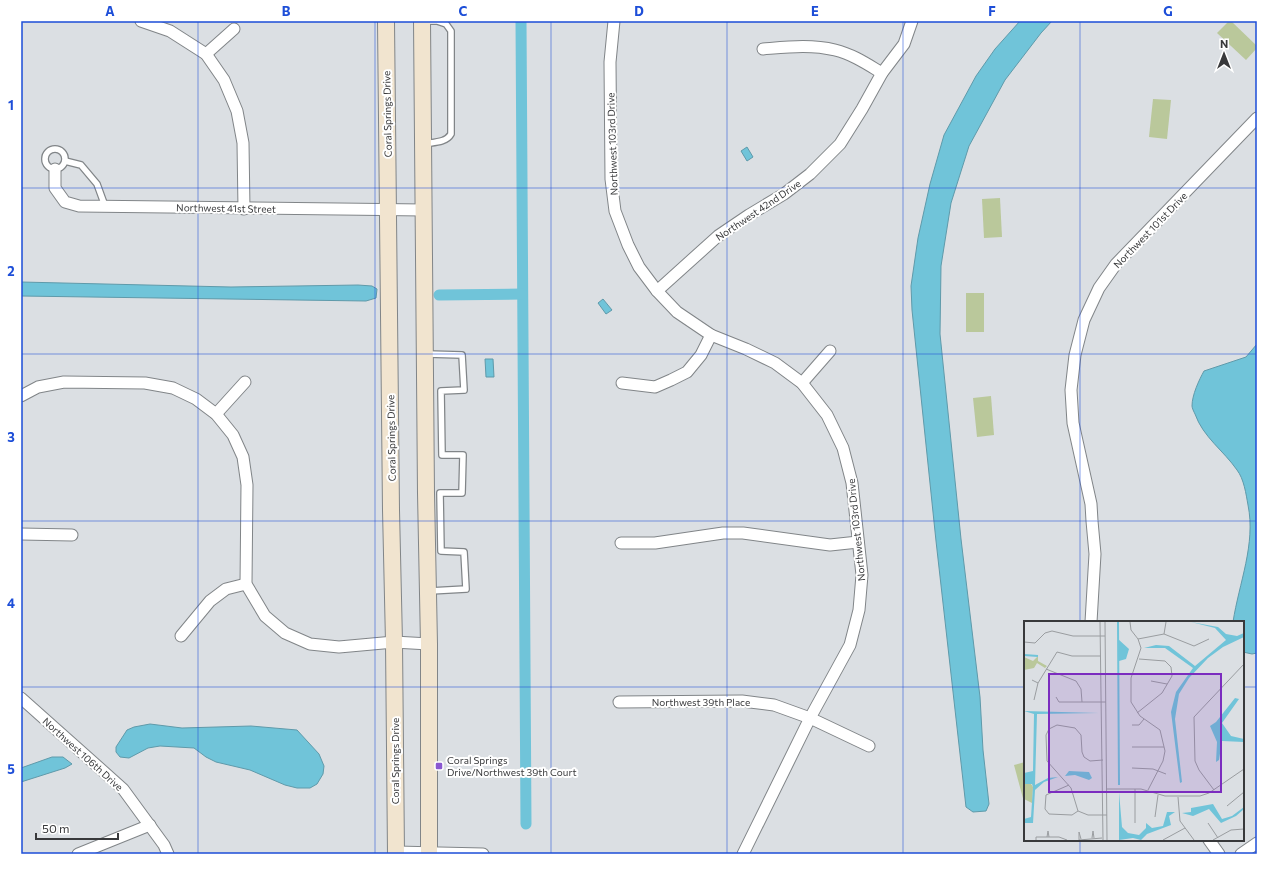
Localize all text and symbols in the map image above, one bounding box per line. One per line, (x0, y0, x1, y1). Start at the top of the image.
text: A (105, 3, 115, 19)
text: B (282, 3, 291, 19)
text: C (459, 3, 468, 19)
text: D (634, 3, 644, 19)
text: E (811, 3, 819, 19)
text: F (988, 3, 996, 19)
text: G (1163, 3, 1173, 19)
north arrow (1204, 34, 1244, 74)
text: N (1220, 37, 1228, 50)
street label: Coral Springs Drive (380, 71, 394, 157)
street label: Northwest 103rd Drive (604, 92, 620, 196)
text: 1 (8, 97, 14, 113)
street label: Northwest 42nd Drive (713, 177, 803, 243)
street label: Northwest 101st Drive (1111, 190, 1189, 270)
street label: Northwest 41st Street (176, 201, 276, 215)
text: 2 (7, 263, 15, 279)
street label: Coral Springs Drive (384, 395, 398, 481)
text: 3 (7, 429, 15, 445)
street label: Northwest 103rd Drive (845, 478, 867, 582)
text: 4 (7, 595, 15, 611)
inset map (1024, 621, 1244, 841)
street label: Northwest 39th Place (652, 696, 750, 708)
street label: Northwest 106th Drive (40, 715, 126, 793)
street label: Coral Springs Drive (389, 718, 401, 804)
place label: Coral Springs Drive/Northwest 39th Court (447, 754, 577, 778)
text: 5 (7, 761, 15, 777)
marker: Coral Springs Drive/Northwest 39th Court (434, 761, 444, 771)
scale bar (36, 815, 118, 841)
text: 50 m (42, 821, 70, 835)

